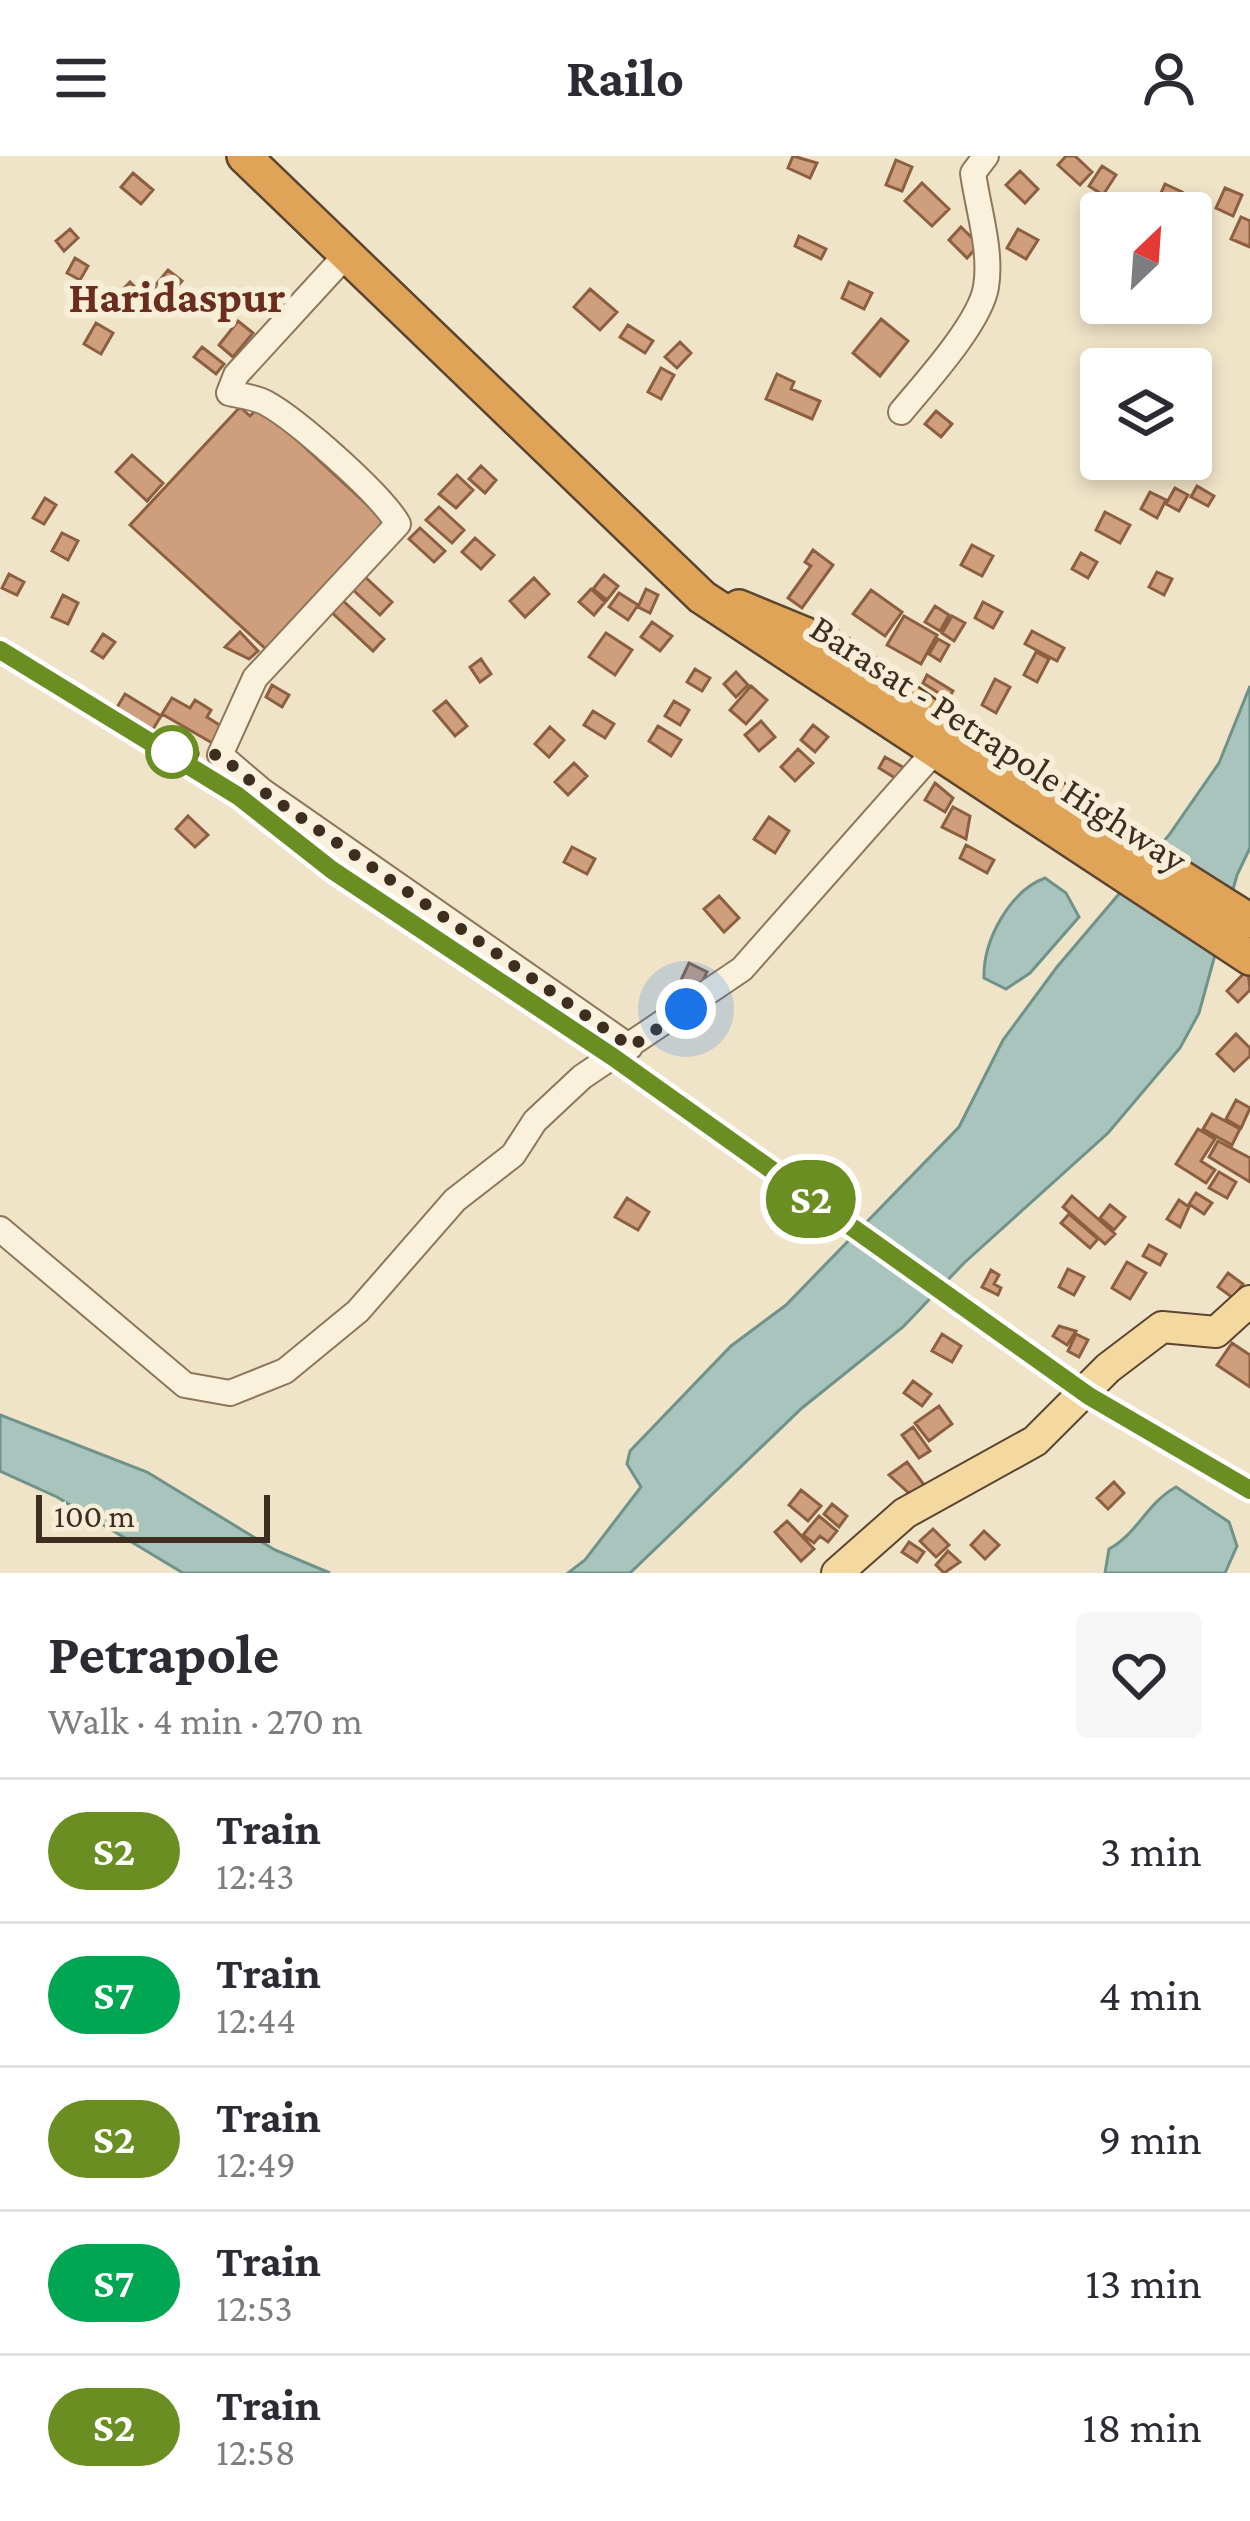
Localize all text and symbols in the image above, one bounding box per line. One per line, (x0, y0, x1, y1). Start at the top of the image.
icon: menu (48, 45, 114, 111)
icon: person (1136, 45, 1202, 111)
text: Railo (566, 48, 684, 108)
north arrow (1080, 192, 1212, 324)
map controls (1080, 192, 1212, 480)
district label: Haridaspur (68, 272, 286, 322)
button: layers (1080, 348, 1212, 480)
street label: Barasat - Petrapole Highway (802, 605, 1196, 882)
unlabelled marker (147, 727, 197, 777)
your location (656, 979, 716, 1039)
line badge: S2 (757, 1160, 865, 1238)
text: S2 (790, 1175, 832, 1222)
scale bar (36, 1489, 270, 1542)
text: 100 m (54, 1497, 135, 1534)
button: heart (1076, 1612, 1202, 1738)
text: Petrapole (48, 1622, 279, 1685)
text: Walk · 4 min · 270 m (48, 1699, 363, 1742)
text: Train (216, 1804, 321, 1854)
text: 3 min (1100, 1826, 1202, 1876)
text: S2 (93, 1827, 135, 1874)
text: 12:43 (216, 1854, 295, 1897)
text: Train (216, 1948, 321, 1998)
text: 4 min (1098, 1970, 1202, 2020)
text: S7 (93, 1971, 135, 2018)
text: 12:44 (216, 1998, 296, 2041)
text: Train (216, 2092, 321, 2142)
text: 9 min (1099, 2114, 1202, 2164)
text: S2 (93, 2115, 135, 2162)
text: 12:49 (216, 2142, 296, 2185)
text: Train (216, 2236, 321, 2286)
text: 13 min (1085, 2258, 1202, 2308)
text: S7 (93, 2259, 135, 2306)
text: 12:53 (216, 2286, 293, 2329)
text: Train (216, 2380, 321, 2430)
text: 18 min (1082, 2402, 1202, 2452)
text: S2 (93, 2403, 135, 2450)
text: 12:58 (216, 2430, 296, 2473)

